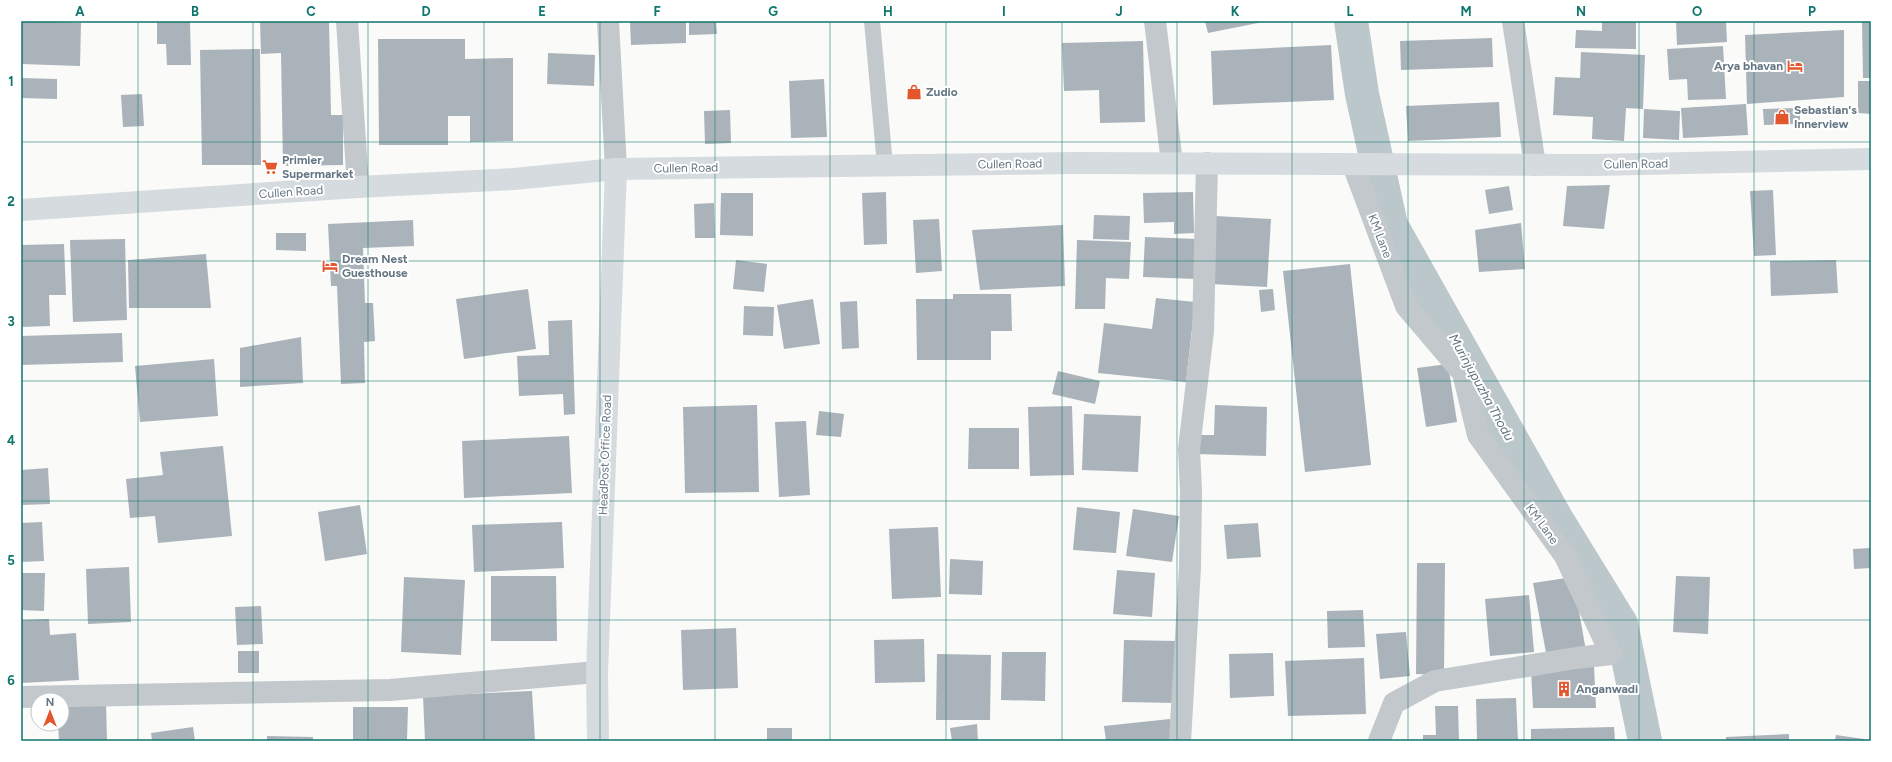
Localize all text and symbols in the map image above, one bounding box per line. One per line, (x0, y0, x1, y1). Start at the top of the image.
text: A (75, 4, 85, 19)
text: B (191, 4, 199, 19)
text: C (306, 4, 316, 19)
text: D (421, 4, 431, 19)
text: E (538, 4, 546, 19)
text: F (653, 4, 661, 19)
text: G (768, 4, 778, 19)
text: H (883, 4, 893, 19)
text: I (1002, 4, 1006, 19)
text: J (1115, 4, 1123, 19)
text: K (1231, 4, 1240, 19)
text: L (1347, 4, 1354, 19)
text: M (1460, 4, 1472, 19)
text: N (1576, 4, 1586, 19)
text: O (1692, 4, 1702, 19)
text: P (1808, 4, 1816, 19)
hotel icon: Arya bhavan (1786, 57, 1804, 75)
place label: Arya bhavan (1714, 59, 1783, 73)
text: 1 (8, 74, 14, 89)
shop icon: Zudio (905, 83, 923, 101)
place label: Zudio (926, 85, 958, 99)
place label: Sebastian's Innerview (1794, 103, 1857, 131)
shop icon: Sebastian's Innerview (1773, 108, 1791, 126)
place label: Primier Supermarket (282, 153, 354, 181)
street label: Cullen Road (978, 156, 1042, 172)
street label: Cullen Road (1604, 156, 1668, 172)
supermarket icon: Primier Supermarket (261, 158, 279, 176)
street label: Cullen Road (654, 160, 718, 176)
street label: Cullen Road (258, 183, 324, 201)
text: 2 (7, 194, 15, 209)
street label: KM Lane (1365, 212, 1395, 260)
place label: Dream Nest Guesthouse (342, 252, 408, 280)
hotel icon: Dream Nest Guesthouse (321, 257, 339, 275)
text: 3 (7, 314, 15, 329)
water label: Murinjupuzha Thodu (1446, 331, 1517, 443)
street label: HeadPost Office Road (596, 395, 614, 515)
text: 4 (7, 433, 15, 448)
street label: KM Lane (1523, 501, 1561, 547)
text: 5 (7, 553, 15, 568)
text: 6 (7, 673, 15, 688)
building icon: Anganwadi (1555, 680, 1573, 698)
place label: Anganwadi (1576, 682, 1638, 696)
north arrow (30, 692, 70, 732)
text: N (46, 696, 54, 709)

